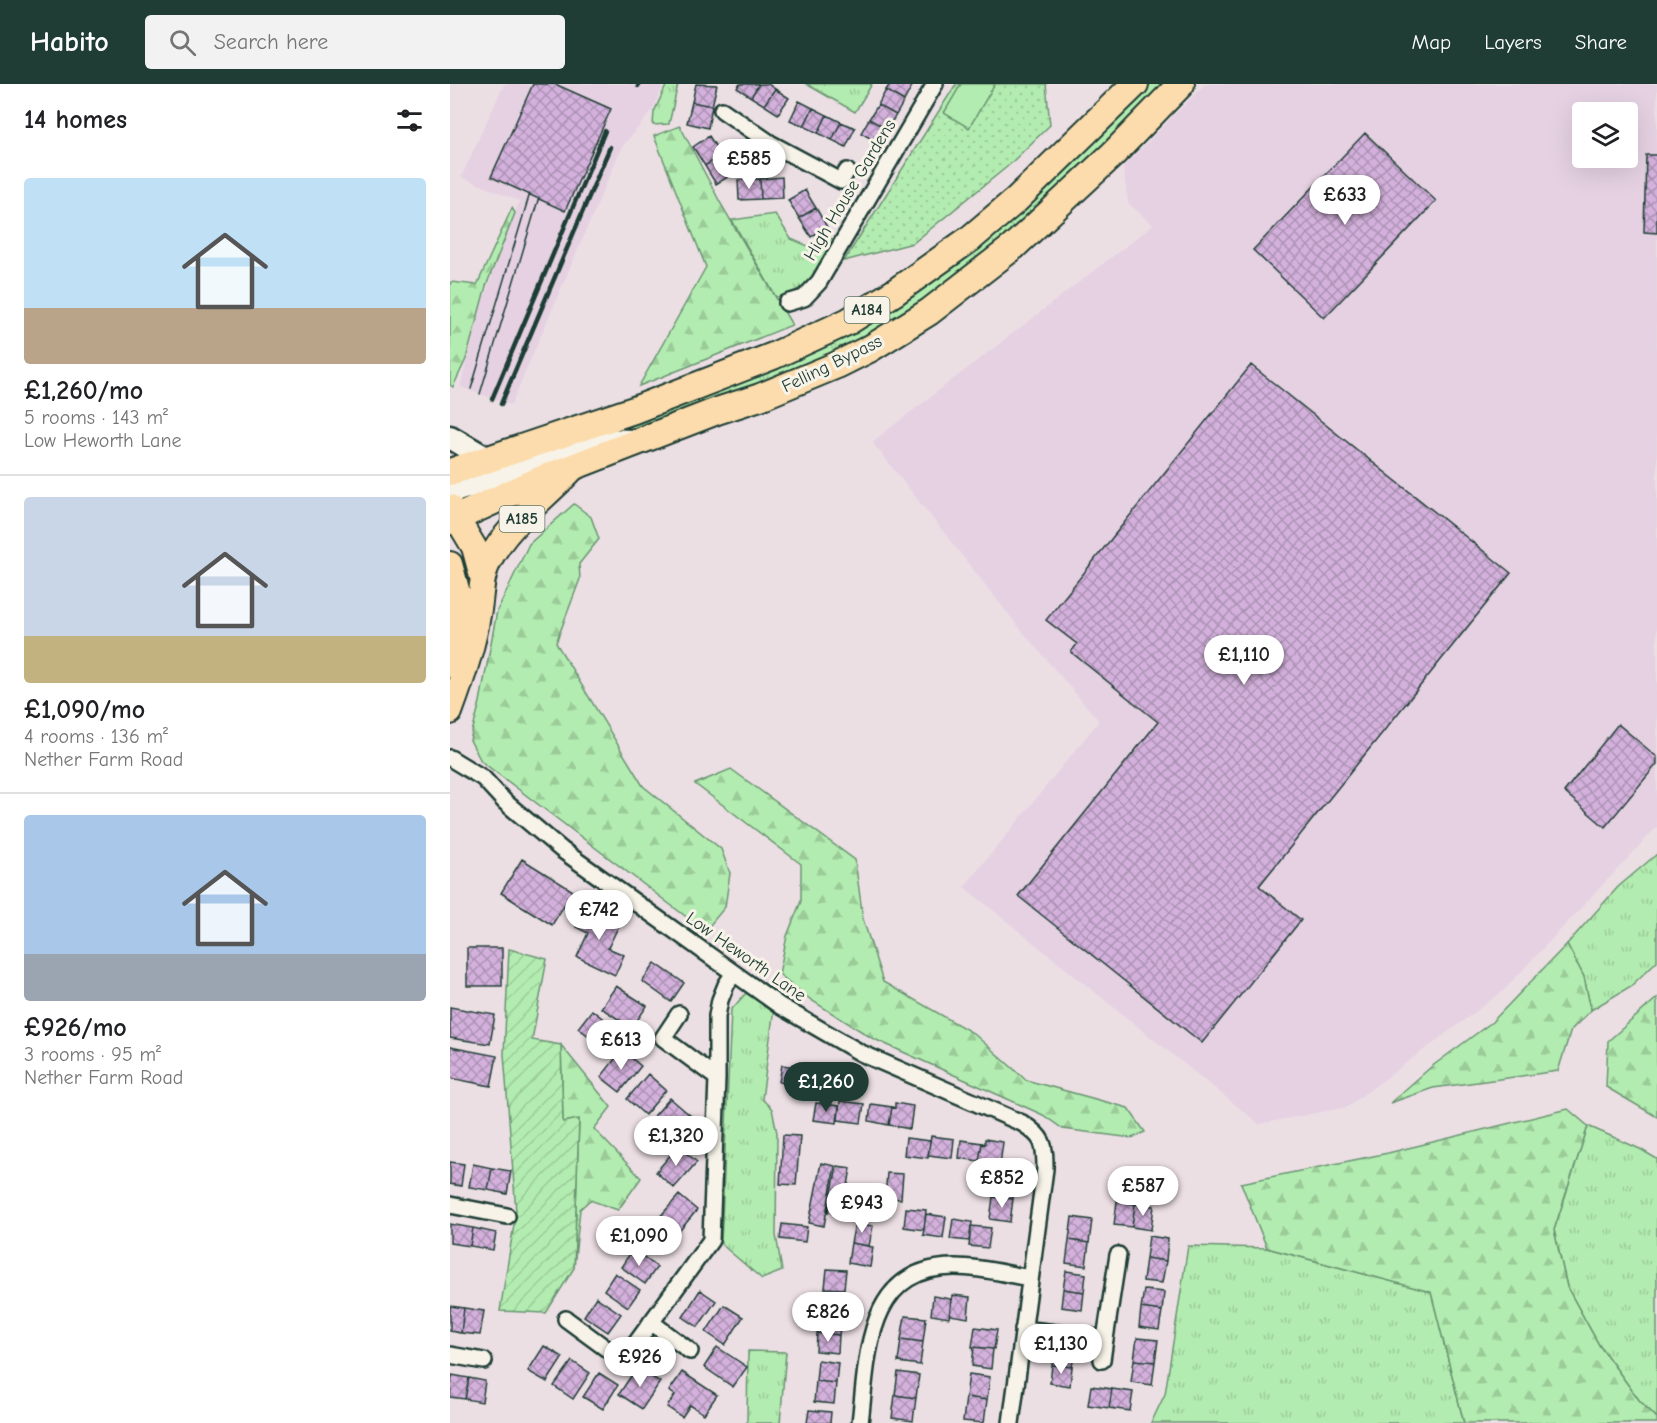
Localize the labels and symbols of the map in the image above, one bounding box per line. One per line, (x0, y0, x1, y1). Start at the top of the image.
street label: High House Gardens (799, 115, 901, 265)
pin: £585 (713, 139, 785, 190)
pin: £633 (1309, 175, 1381, 226)
road number: A184 (844, 297, 890, 323)
street label: Felling Bypass (778, 331, 886, 397)
road number: A185 (500, 506, 544, 532)
pin: £1,110 (1195, 635, 1293, 686)
pin: £742 (563, 890, 635, 941)
street label: Low Heworth Lane (682, 908, 810, 1006)
pin: £613 (585, 1020, 657, 1071)
pin: £1,260 (777, 1062, 875, 1113)
pin: £1,320 (627, 1116, 725, 1167)
pin: £852 (966, 1158, 1038, 1209)
pin: £587 (1107, 1166, 1179, 1217)
pin: £943 (826, 1183, 898, 1234)
pin: £1,090 (590, 1216, 688, 1267)
pin: £826 (792, 1292, 864, 1343)
pin: £1,130 (1012, 1324, 1110, 1375)
pin: £926 (604, 1337, 676, 1388)

